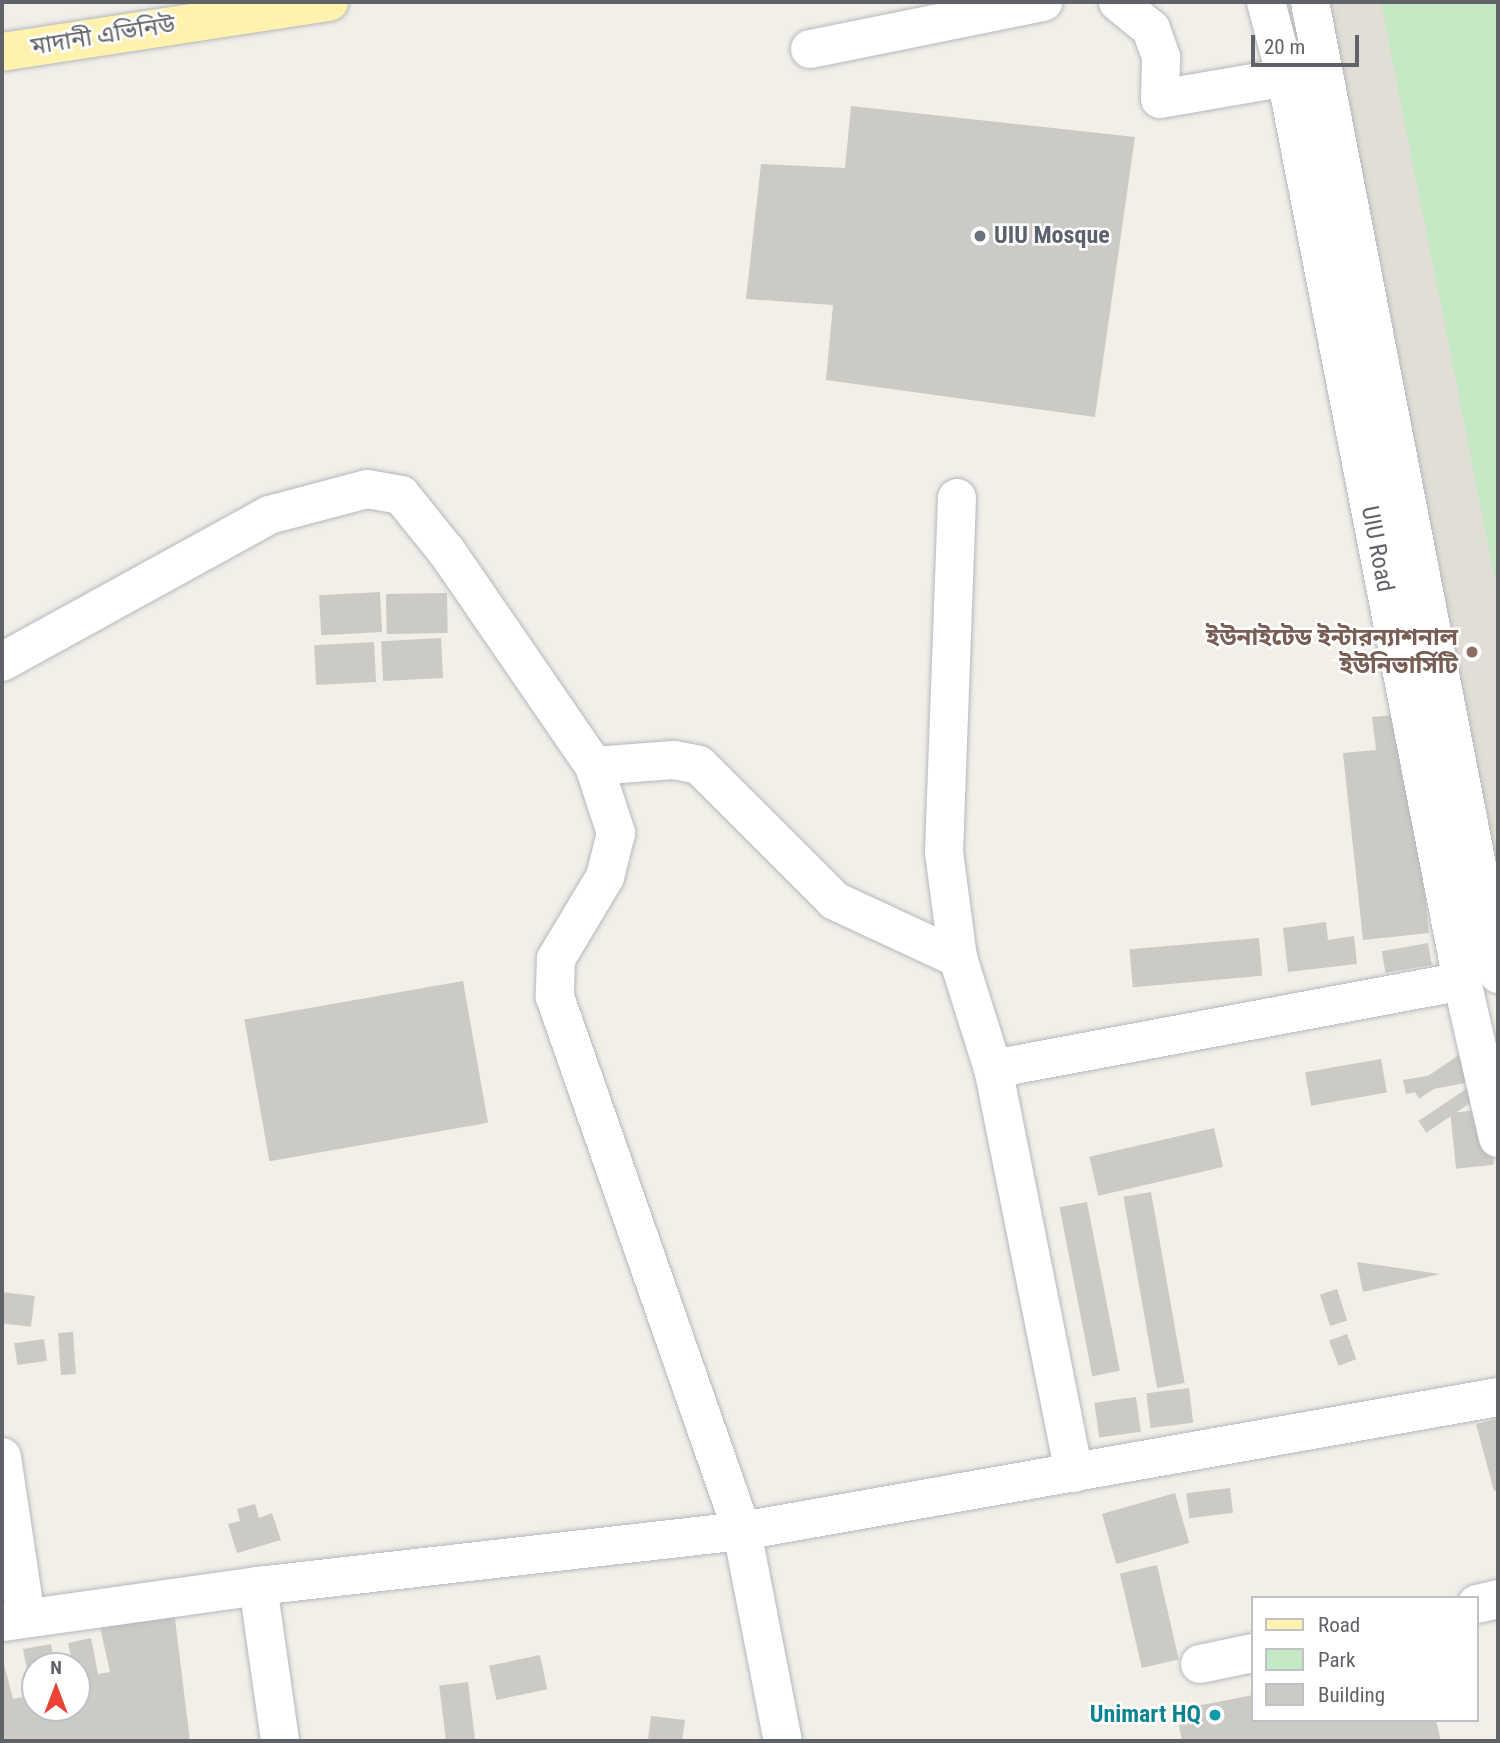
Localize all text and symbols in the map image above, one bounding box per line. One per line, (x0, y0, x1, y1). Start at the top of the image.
street label: মাদানী এভিনিউ (29, 10, 177, 62)
scale bar (1255, 21, 1364, 65)
text: 20 m (1264, 35, 1305, 59)
place label: UIU Mosque (994, 222, 1110, 250)
marker: UIU Mosque (972, 228, 988, 244)
street label: UIU Road (1355, 504, 1399, 594)
place label: ইউনাইটেড ইন্টারন্যাশনাল ইউনিভার্সিটি (1206, 624, 1458, 680)
marker: ইউনাইটেড ইন্টারন্যাশনাল ইউনিভার্সিটি (1464, 644, 1480, 660)
legend (1252, 1596, 1479, 1722)
text: Road (1318, 1613, 1360, 1637)
text: Park (1318, 1648, 1355, 1672)
north arrow (21, 1652, 91, 1722)
text: N (50, 1656, 62, 1679)
text: Building (1318, 1683, 1385, 1707)
place label: Unimart HQ (1090, 1701, 1201, 1729)
marker: Unimart HQ (1207, 1707, 1223, 1723)

